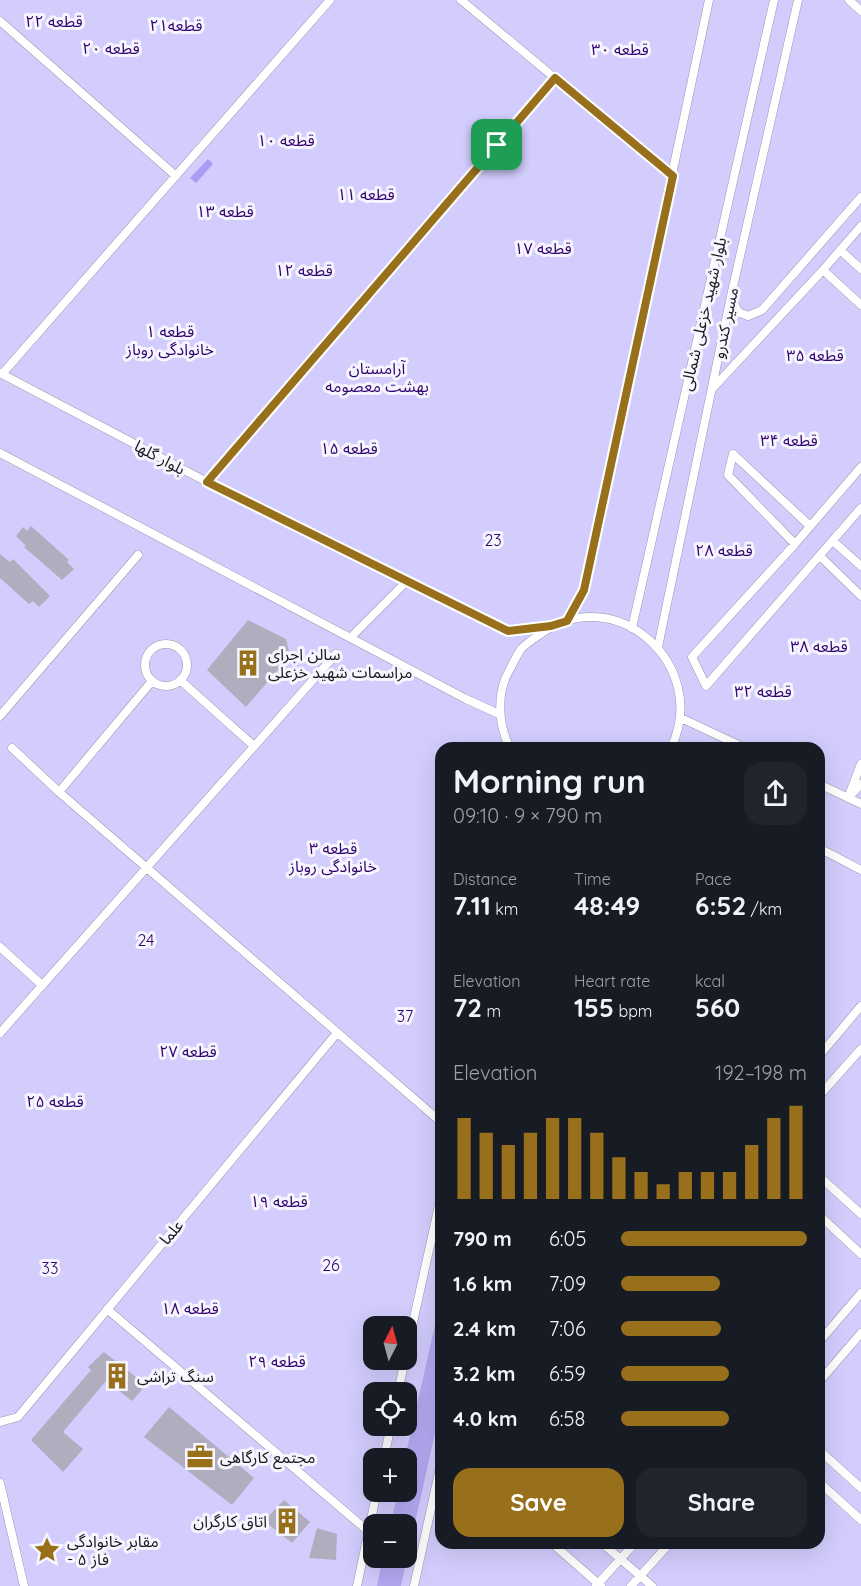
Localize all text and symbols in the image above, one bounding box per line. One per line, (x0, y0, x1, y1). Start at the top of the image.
park label: قطعه ۲۲ (25, 11, 83, 31)
park label: قطعه۲۱ (150, 15, 202, 35)
park label: قطعه ۲۰ (82, 38, 140, 58)
park label: قطعه ۳۰ (591, 39, 649, 59)
pin (471, 119, 522, 170)
icon: arrive (480, 128, 513, 161)
park label: قطعه ۱۰ (257, 130, 315, 150)
park label: قطعه ۱۱ (337, 184, 395, 204)
park label: قطعه ۱۳ (196, 201, 254, 221)
street label: بلوار شهید خزعلی شمالی (676, 235, 730, 393)
park label: قطعه ۱۷ (514, 238, 572, 258)
park label: قطعه ۱۲ (275, 260, 333, 280)
street label: مسیر کندرو (708, 286, 742, 360)
park label: قطعه ۱ خانوادگی روباز (125, 321, 214, 359)
park label: قطعه ۳۵ (786, 345, 844, 365)
park label: آرامستان بهشت معصومه (325, 358, 429, 396)
park label: قطعه ۳۴ (760, 430, 818, 450)
street label: بلوار گلها (131, 435, 189, 479)
park label: قطعه ۱۵ (320, 438, 378, 458)
park label: 23 (484, 530, 502, 550)
park label: قطعه ۲۸ (695, 540, 753, 560)
park label: قطعه ۳۸ (790, 636, 848, 656)
place label: سالن اجرای مراسمات شهید خزعلی (268, 644, 412, 682)
building icon: سالن اجرای مراسمات شهید خزعلی (233, 648, 263, 678)
park label: قطعه ۳۲ (734, 681, 792, 701)
text: Morning run (453, 760, 646, 801)
button: share (744, 762, 807, 825)
text: 09:10 · 9 × 790 m (453, 803, 602, 828)
park label: قطعه ۳ خانوادگی روباز (288, 838, 377, 876)
text: Distance (453, 869, 517, 889)
text: Time (574, 869, 611, 889)
text: Pace (695, 869, 731, 889)
text: 7.11 (453, 889, 491, 922)
text: 48:49 (574, 889, 640, 922)
text: 6:52 (695, 889, 746, 922)
text: km (491, 899, 518, 919)
text: /km (746, 899, 782, 919)
park label: 24 (137, 930, 155, 950)
text: Elevation (453, 971, 520, 991)
text: Heart rate (574, 971, 650, 991)
text: kcal (695, 971, 725, 991)
text: 72 (453, 991, 482, 1024)
text: 155 (574, 991, 614, 1024)
text: 560 (695, 991, 740, 1024)
text: m (482, 1001, 501, 1021)
text: bpm (614, 1001, 652, 1021)
park label: 37 (397, 1006, 413, 1026)
park label: قطعه ۲۷ (159, 1041, 217, 1061)
text: Elevation (453, 1060, 537, 1085)
text: 192–198 m (715, 1060, 807, 1085)
park label: قطعه ۲۵ (26, 1091, 84, 1111)
park label: قطعه ۱۹ (250, 1191, 308, 1211)
street label: علما (155, 1215, 187, 1249)
text: 790 m (453, 1226, 512, 1251)
text: 6:05 (549, 1226, 586, 1251)
park label: 26 (322, 1255, 340, 1275)
park label: 33 (42, 1258, 58, 1278)
text: 1.6 km (453, 1271, 512, 1296)
text: 7:09 (549, 1271, 586, 1296)
park label: قطعه ۱۸ (161, 1298, 219, 1318)
north arrow (363, 1316, 417, 1370)
map controls (363, 1316, 417, 1568)
text: 2.4 km (453, 1316, 516, 1341)
text: 7:06 (549, 1316, 586, 1341)
park label: قطعه ۲۹ (248, 1351, 306, 1371)
building icon: سنگ تراشی (102, 1361, 132, 1391)
text: 3.2 km (453, 1361, 516, 1386)
text: 6:59 (549, 1361, 586, 1386)
place label: سنگ تراشی (137, 1366, 214, 1386)
button: locate (363, 1382, 417, 1436)
text: 4.0 km (453, 1406, 517, 1431)
text: 6:58 (549, 1406, 585, 1431)
office icon: مجتمع کارگاهی (185, 1442, 215, 1472)
place label: مجتمع کارگاهی (220, 1447, 315, 1470)
button: + (363, 1448, 417, 1502)
button: Save (453, 1468, 624, 1537)
button: Share (636, 1468, 807, 1537)
building icon: اتاق کارگران (272, 1506, 302, 1536)
place label: اتاق کارگران (193, 1511, 267, 1531)
button: − (363, 1514, 417, 1568)
place label: مقابر خانوادگی - فاز ۵ (67, 1531, 159, 1569)
place icon: مقابر خانوادگی - فاز ۵ (32, 1535, 62, 1565)

